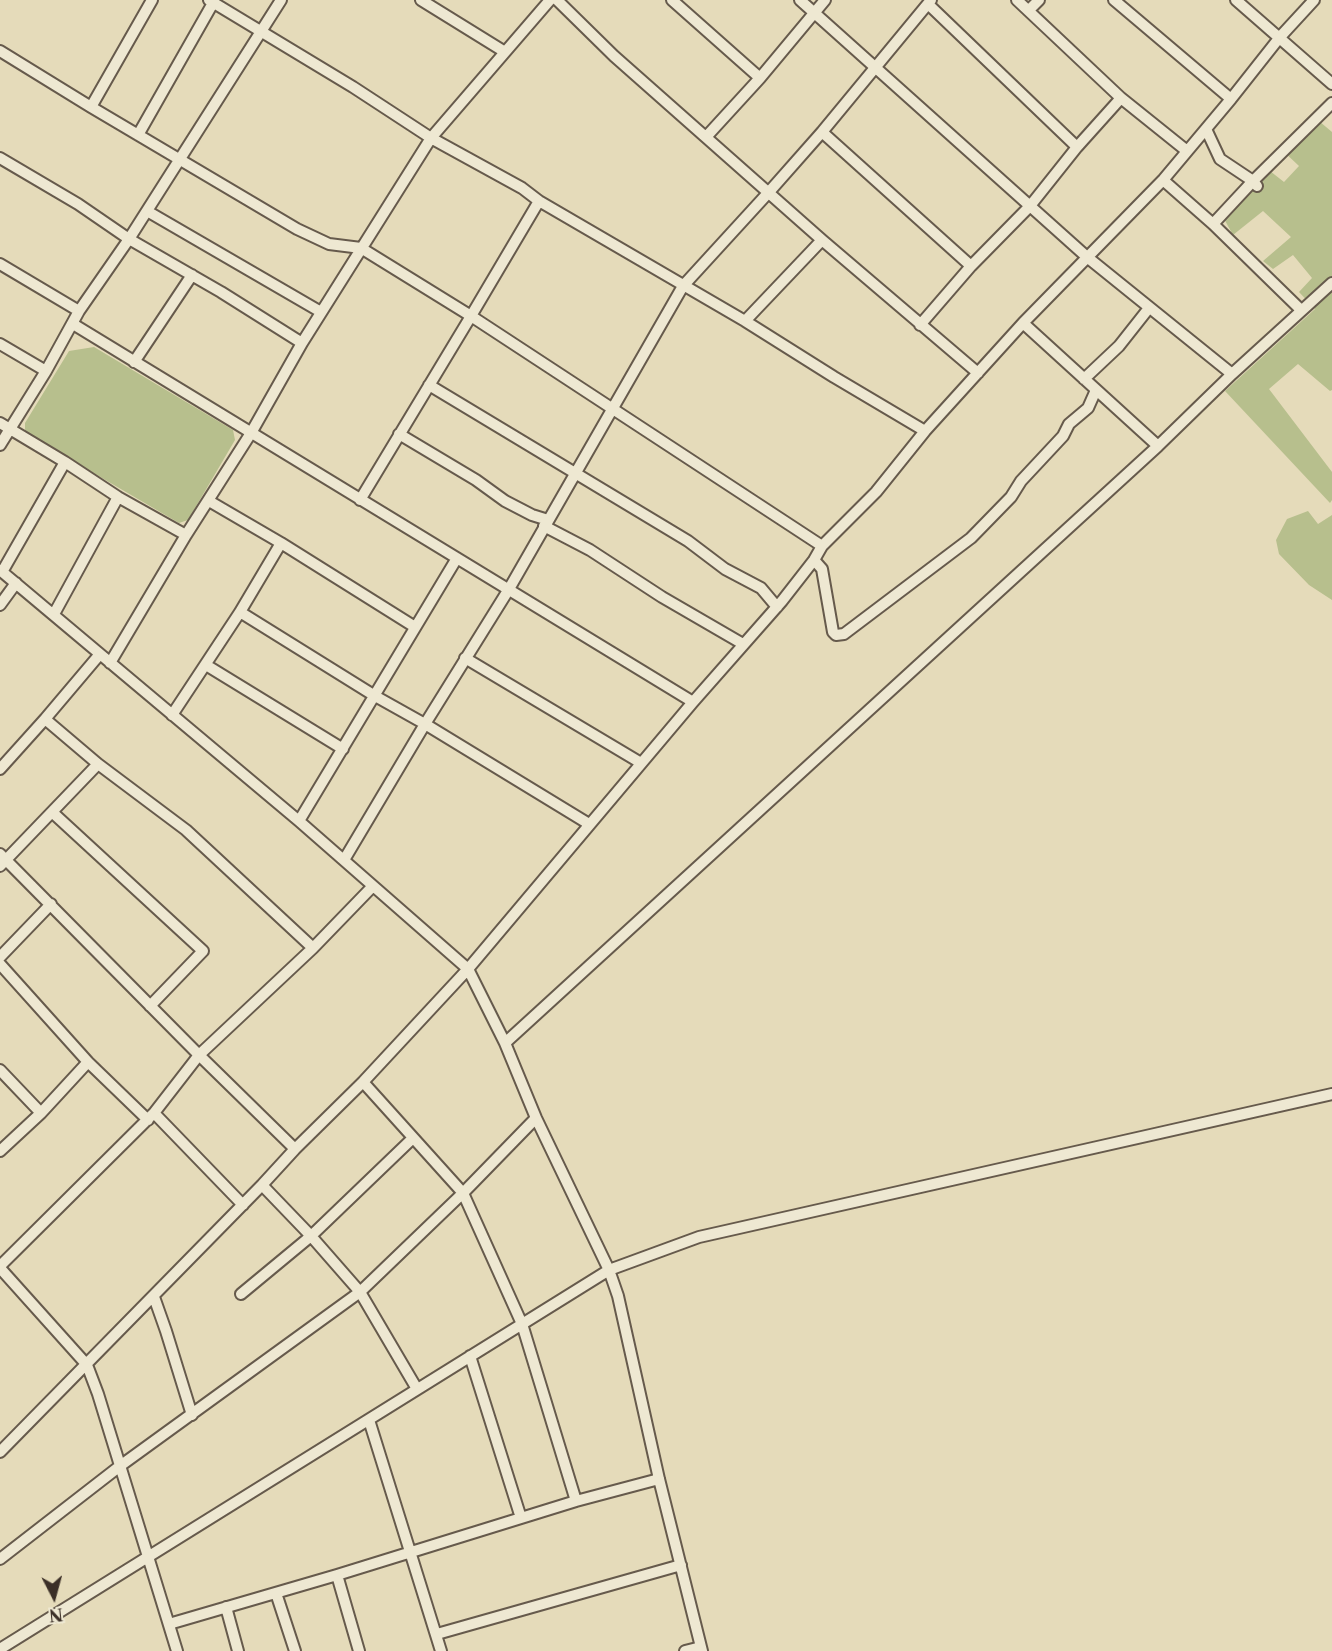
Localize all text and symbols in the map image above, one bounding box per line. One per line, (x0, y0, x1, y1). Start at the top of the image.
north arrow (24, 1567, 84, 1627)
text: N (48, 1604, 64, 1626)

